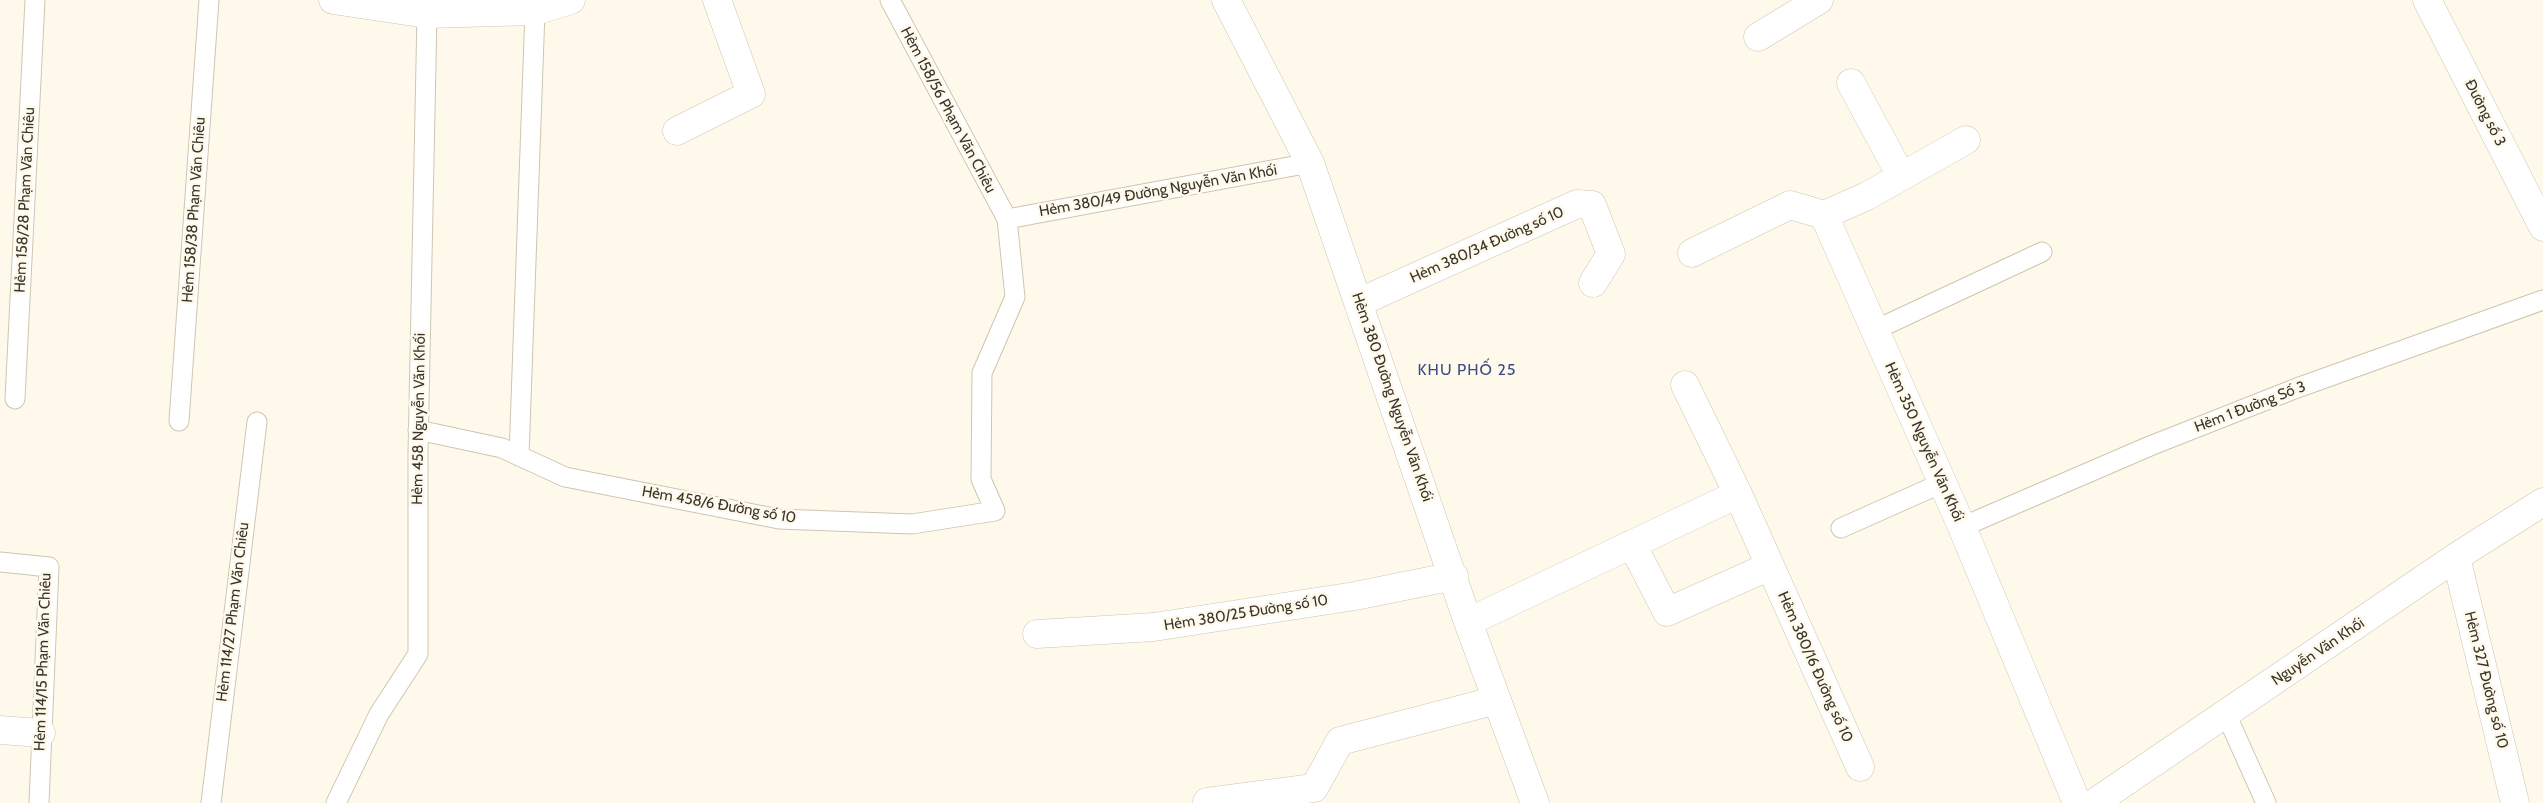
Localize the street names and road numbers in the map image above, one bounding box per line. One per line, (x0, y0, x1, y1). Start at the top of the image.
street label: Hẻm 158/56 Phạm Văn Chiêu (897, 24, 999, 196)
street label: Đường số 3 (2461, 77, 2509, 149)
street label: Hẻm 158/28 Phạm Văn Chiêu (11, 107, 39, 293)
street label: Hẻm 158/38 Phạm Văn Chiêu (179, 117, 209, 303)
street label: Hẻm 380/49 Đường Nguyễn Văn Khối (1038, 161, 1278, 221)
street label: Hẻm 380/34 Đường số 10 (1407, 203, 1567, 287)
street label: Hẻm 380 Đường Nguyễn Văn Khối (1348, 290, 1436, 504)
street label: Hẻm 458 Nguyễn Văn Khối (409, 333, 429, 505)
street label: Hẻm 350 Nguyễn Văn Khối (1881, 359, 1967, 525)
street label: Hẻm 1 Đường Số 3 (2192, 378, 2308, 436)
street label: Hẻm 458/6 Đường số 10 (640, 483, 798, 527)
street label: Hẻm 114/27 Phạm Văn Chiêu (213, 521, 253, 703)
street label: Hẻm 114/15 Phạm Văn Chiêu (31, 573, 55, 751)
street label: Hẻm 380/16 Đường số 10 (1774, 589, 1856, 745)
street label: Hẻm 380/25 Đường số 10 (1163, 591, 1329, 635)
street label: Hẻm 327 Đường số 10 (2460, 609, 2512, 751)
street label: Nguyễn Văn Khối (2268, 614, 2368, 690)

